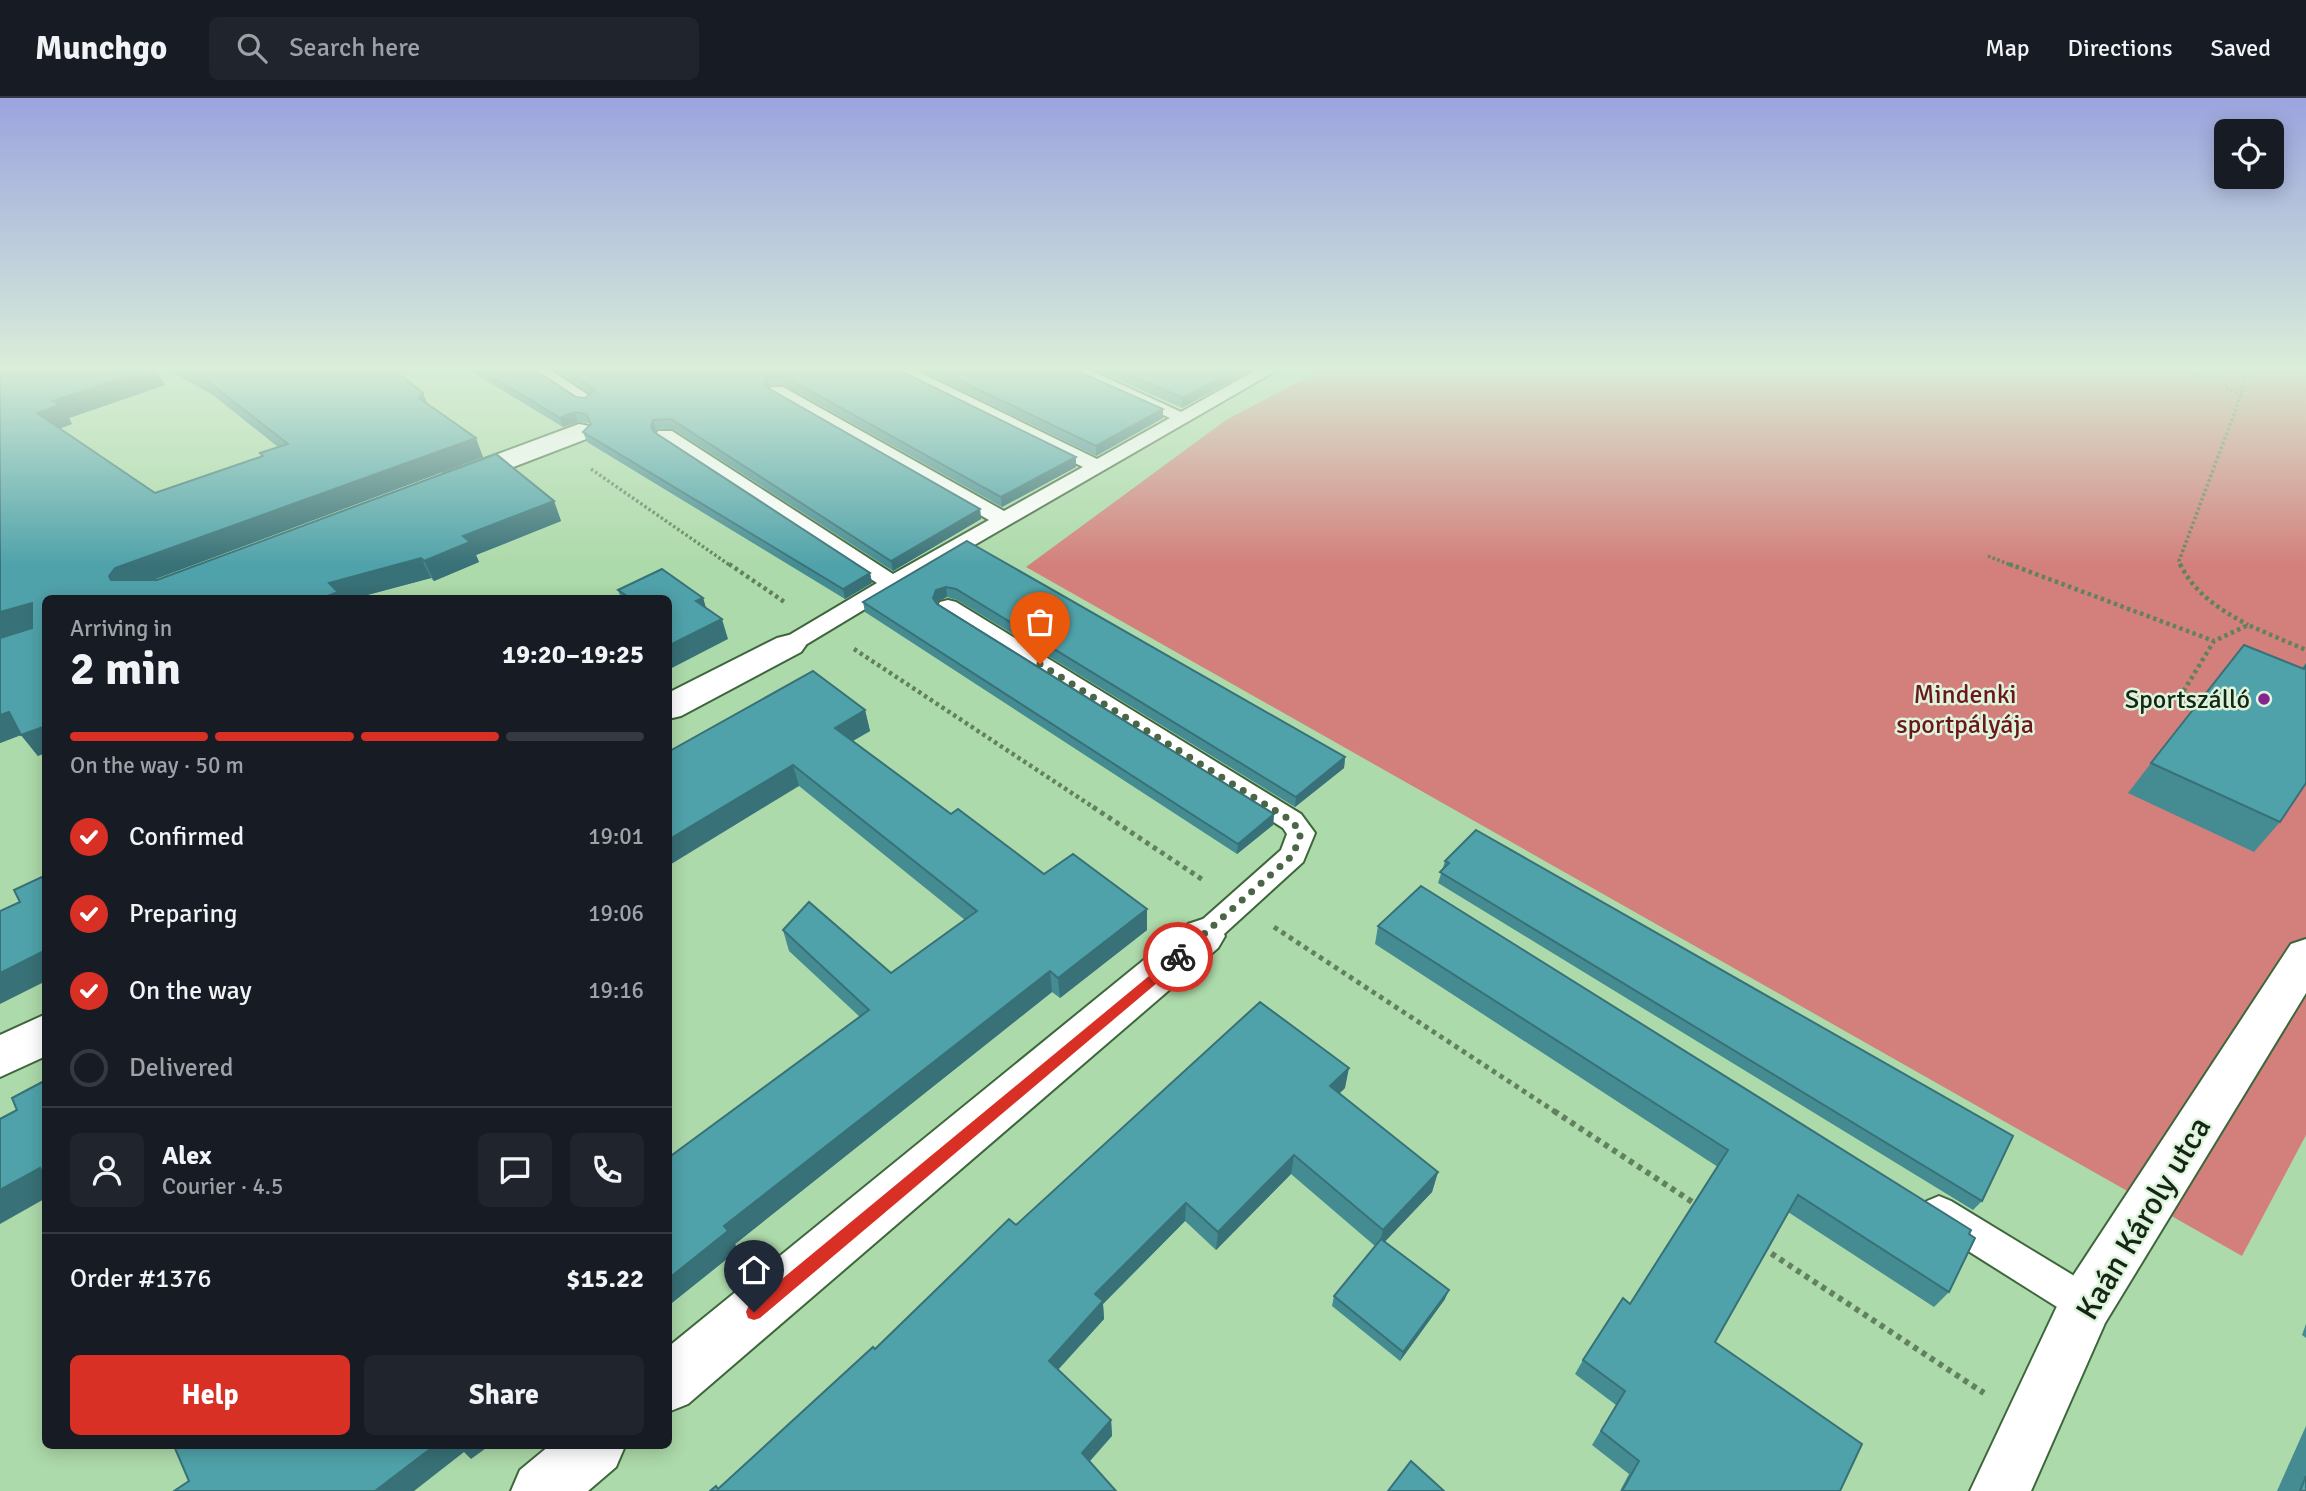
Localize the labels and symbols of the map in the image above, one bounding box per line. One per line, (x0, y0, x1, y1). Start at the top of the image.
pin (1010, 592, 1070, 664)
park label: Mindenki sportpályája (1896, 679, 2034, 741)
place label: Sportszálló (2125, 684, 2250, 716)
marker: Sportszálló (2256, 691, 2272, 707)
courier (1143, 922, 1213, 992)
street label: Kaán Károly utca (2068, 1110, 2219, 1327)
pin (724, 1240, 784, 1312)

